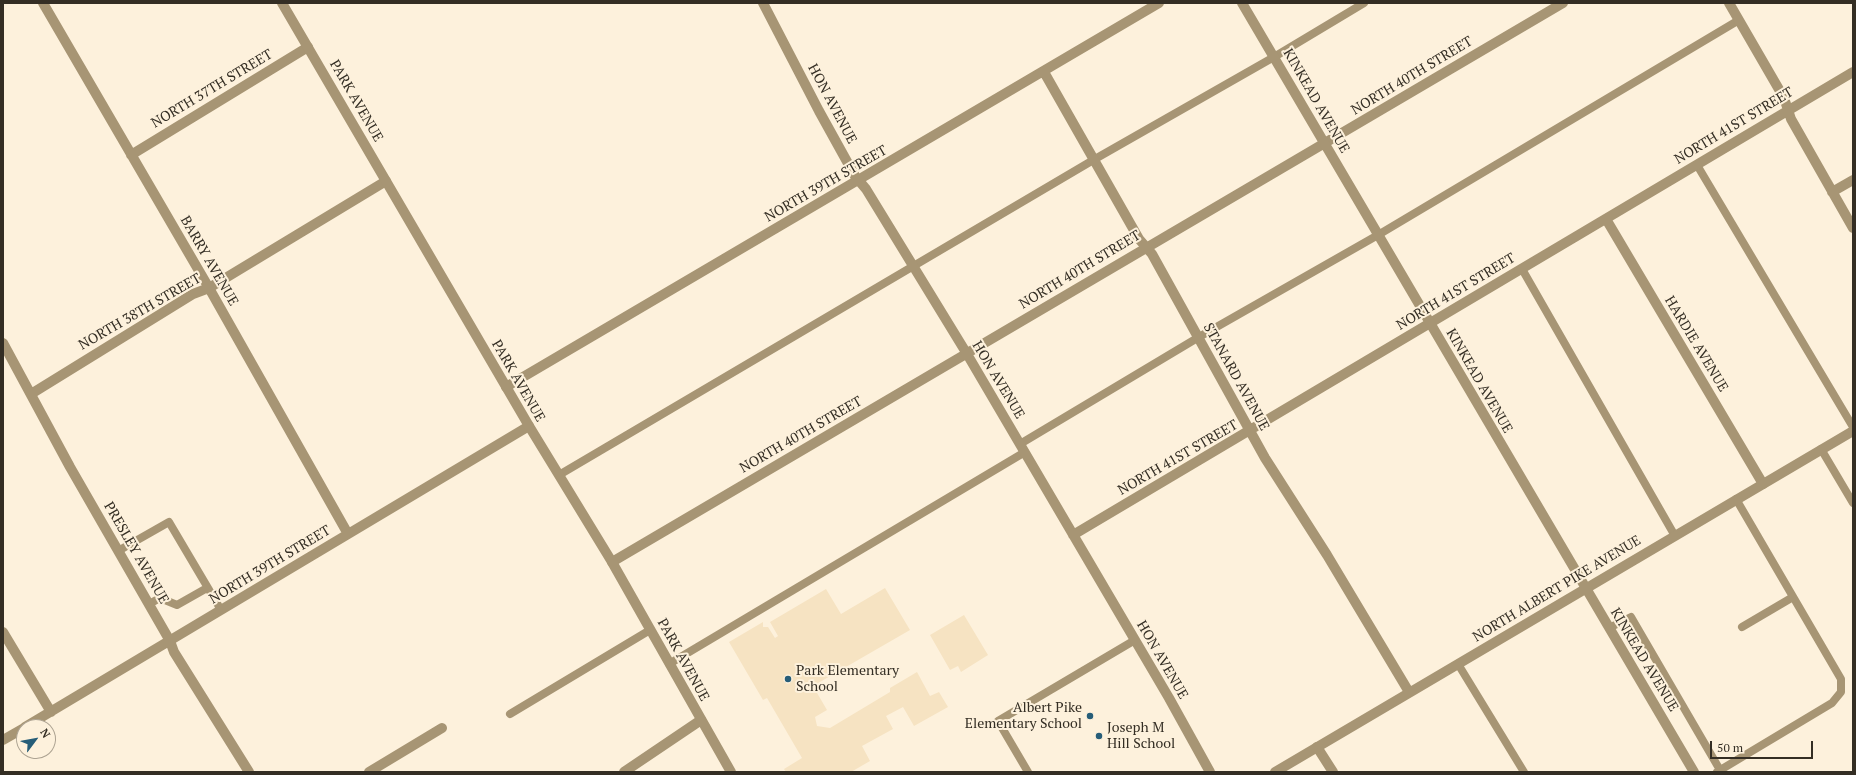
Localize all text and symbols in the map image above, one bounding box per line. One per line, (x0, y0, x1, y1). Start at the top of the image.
street label: NORTH 40TH STREET (1348, 33, 1476, 119)
street label: NORTH 37TH STREET (148, 46, 276, 132)
street label: KINKEAD AVENUE (1279, 46, 1353, 156)
street label: PARK AVENUE (326, 57, 386, 145)
street label: HON AVENUE (804, 61, 860, 147)
street label: NORTH 41ST STREET (1672, 84, 1796, 168)
street label: NORTH 39TH STREET (762, 142, 890, 226)
street label: BARRY AVENUE (176, 213, 242, 309)
street label: NORTH 40TH STREET (1016, 227, 1144, 313)
street label: NORTH 41ST STREET (1394, 250, 1518, 334)
street label: NORTH 38TH STREET (76, 270, 204, 354)
street label: HARDIE AVENUE (1661, 293, 1731, 395)
street label: STANARD AVENUE (1199, 320, 1273, 434)
street label: KINKEAD AVENUE (1442, 326, 1516, 436)
street label: PARK AVENUE (488, 337, 548, 425)
street label: HON AVENUE (968, 338, 1028, 422)
street label: NORTH 40TH STREET (737, 393, 865, 477)
street label: NORTH 41ST STREET (1115, 417, 1241, 499)
street label: PRESLEY AVENUE (100, 499, 172, 607)
street label: NORTH 39TH STREET (206, 522, 334, 608)
street label: NORTH ALBERT PIKE AVENUE (1470, 532, 1644, 646)
street label: KINKEAD AVENUE (1606, 605, 1682, 715)
street label: PARK AVENUE (653, 616, 713, 704)
street label: HON AVENUE (1133, 618, 1191, 702)
place label: Park Elementary School (796, 663, 899, 696)
marker: Park Elementary School (783, 674, 793, 684)
place label: Albert Pike Elementary School (965, 700, 1082, 732)
marker: Albert Pike Elementary School (1085, 711, 1095, 721)
north arrow (16, 719, 56, 759)
place label: Joseph M Hill School (1107, 720, 1175, 752)
text: N (37, 726, 53, 740)
marker: Joseph M Hill School (1094, 731, 1104, 741)
scale bar (1712, 733, 1815, 759)
text: 50 m (1717, 740, 1743, 755)

